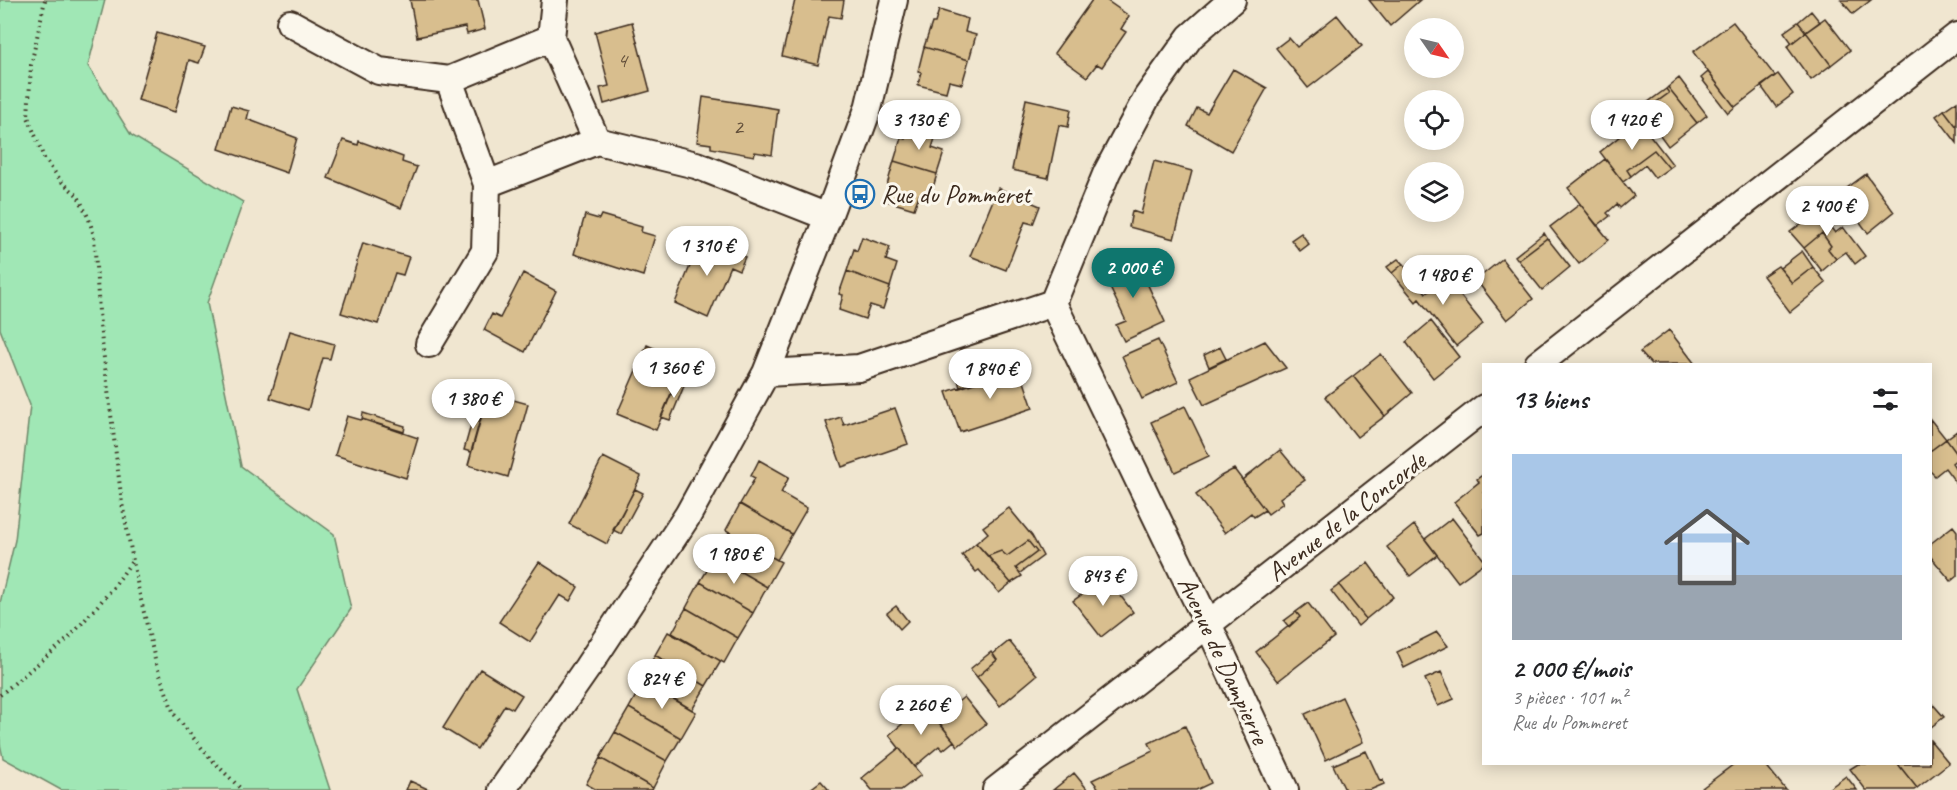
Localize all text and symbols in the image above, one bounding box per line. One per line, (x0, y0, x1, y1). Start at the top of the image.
north arrow (1404, 18, 1464, 78)
map controls (1404, 18, 1464, 222)
house number: 4 (617, 46, 629, 74)
button: locate (1404, 90, 1464, 150)
pin: 3 130 € (864, 100, 974, 151)
pin: 1 420 € (1577, 100, 1687, 151)
text: 3 130 € (892, 107, 946, 132)
text: 1 420 € (1605, 107, 1659, 132)
house number: 2 (733, 113, 745, 141)
button: layers (1404, 162, 1464, 222)
bus stop icon: Rue du Pommeret (844, 178, 876, 210)
place label: Rue du Pommeret (881, 178, 1033, 211)
pin: 2 400 € (1772, 186, 1882, 237)
text: 2 400 € (1800, 193, 1854, 218)
pin: 1 310 € (652, 226, 762, 277)
text: 1 310 € (680, 233, 734, 258)
pin: 2 000 € (1078, 248, 1188, 299)
text: 2 000 € (1106, 255, 1160, 280)
pin: 1 480 € (1388, 255, 1498, 306)
text: 1 480 € (1416, 262, 1470, 287)
pin: 1 360 € (619, 348, 729, 399)
pin: 1 840 € (935, 349, 1045, 400)
text: 1 360 € (646, 355, 702, 380)
text: 1 840 € (963, 356, 1017, 381)
pin: 1 380 € (418, 379, 528, 430)
text: 13 biens (1512, 383, 1588, 416)
icon: filters (1869, 383, 1902, 416)
text: 1 380 € (446, 386, 500, 411)
street label: Avenue de la Concorde (1260, 443, 1433, 589)
icon: home (1653, 493, 1761, 601)
pin: 1 980 € (679, 534, 789, 585)
text: 1 980 € (707, 541, 761, 566)
pin: 843 € (1061, 556, 1145, 607)
text: 843 € (1083, 563, 1123, 588)
street label: Avenue de Dampierre (1170, 571, 1277, 751)
text: 2 000 €/mois (1512, 652, 1631, 685)
pin: 824 € (620, 659, 704, 710)
text: 824 € (642, 666, 682, 691)
pin: 2 260 € (866, 685, 976, 736)
text: 3 pièces · 101 m² (1512, 685, 1627, 710)
text: 2 260 € (893, 692, 949, 717)
text: Rue du Pommeret (1512, 710, 1627, 735)

